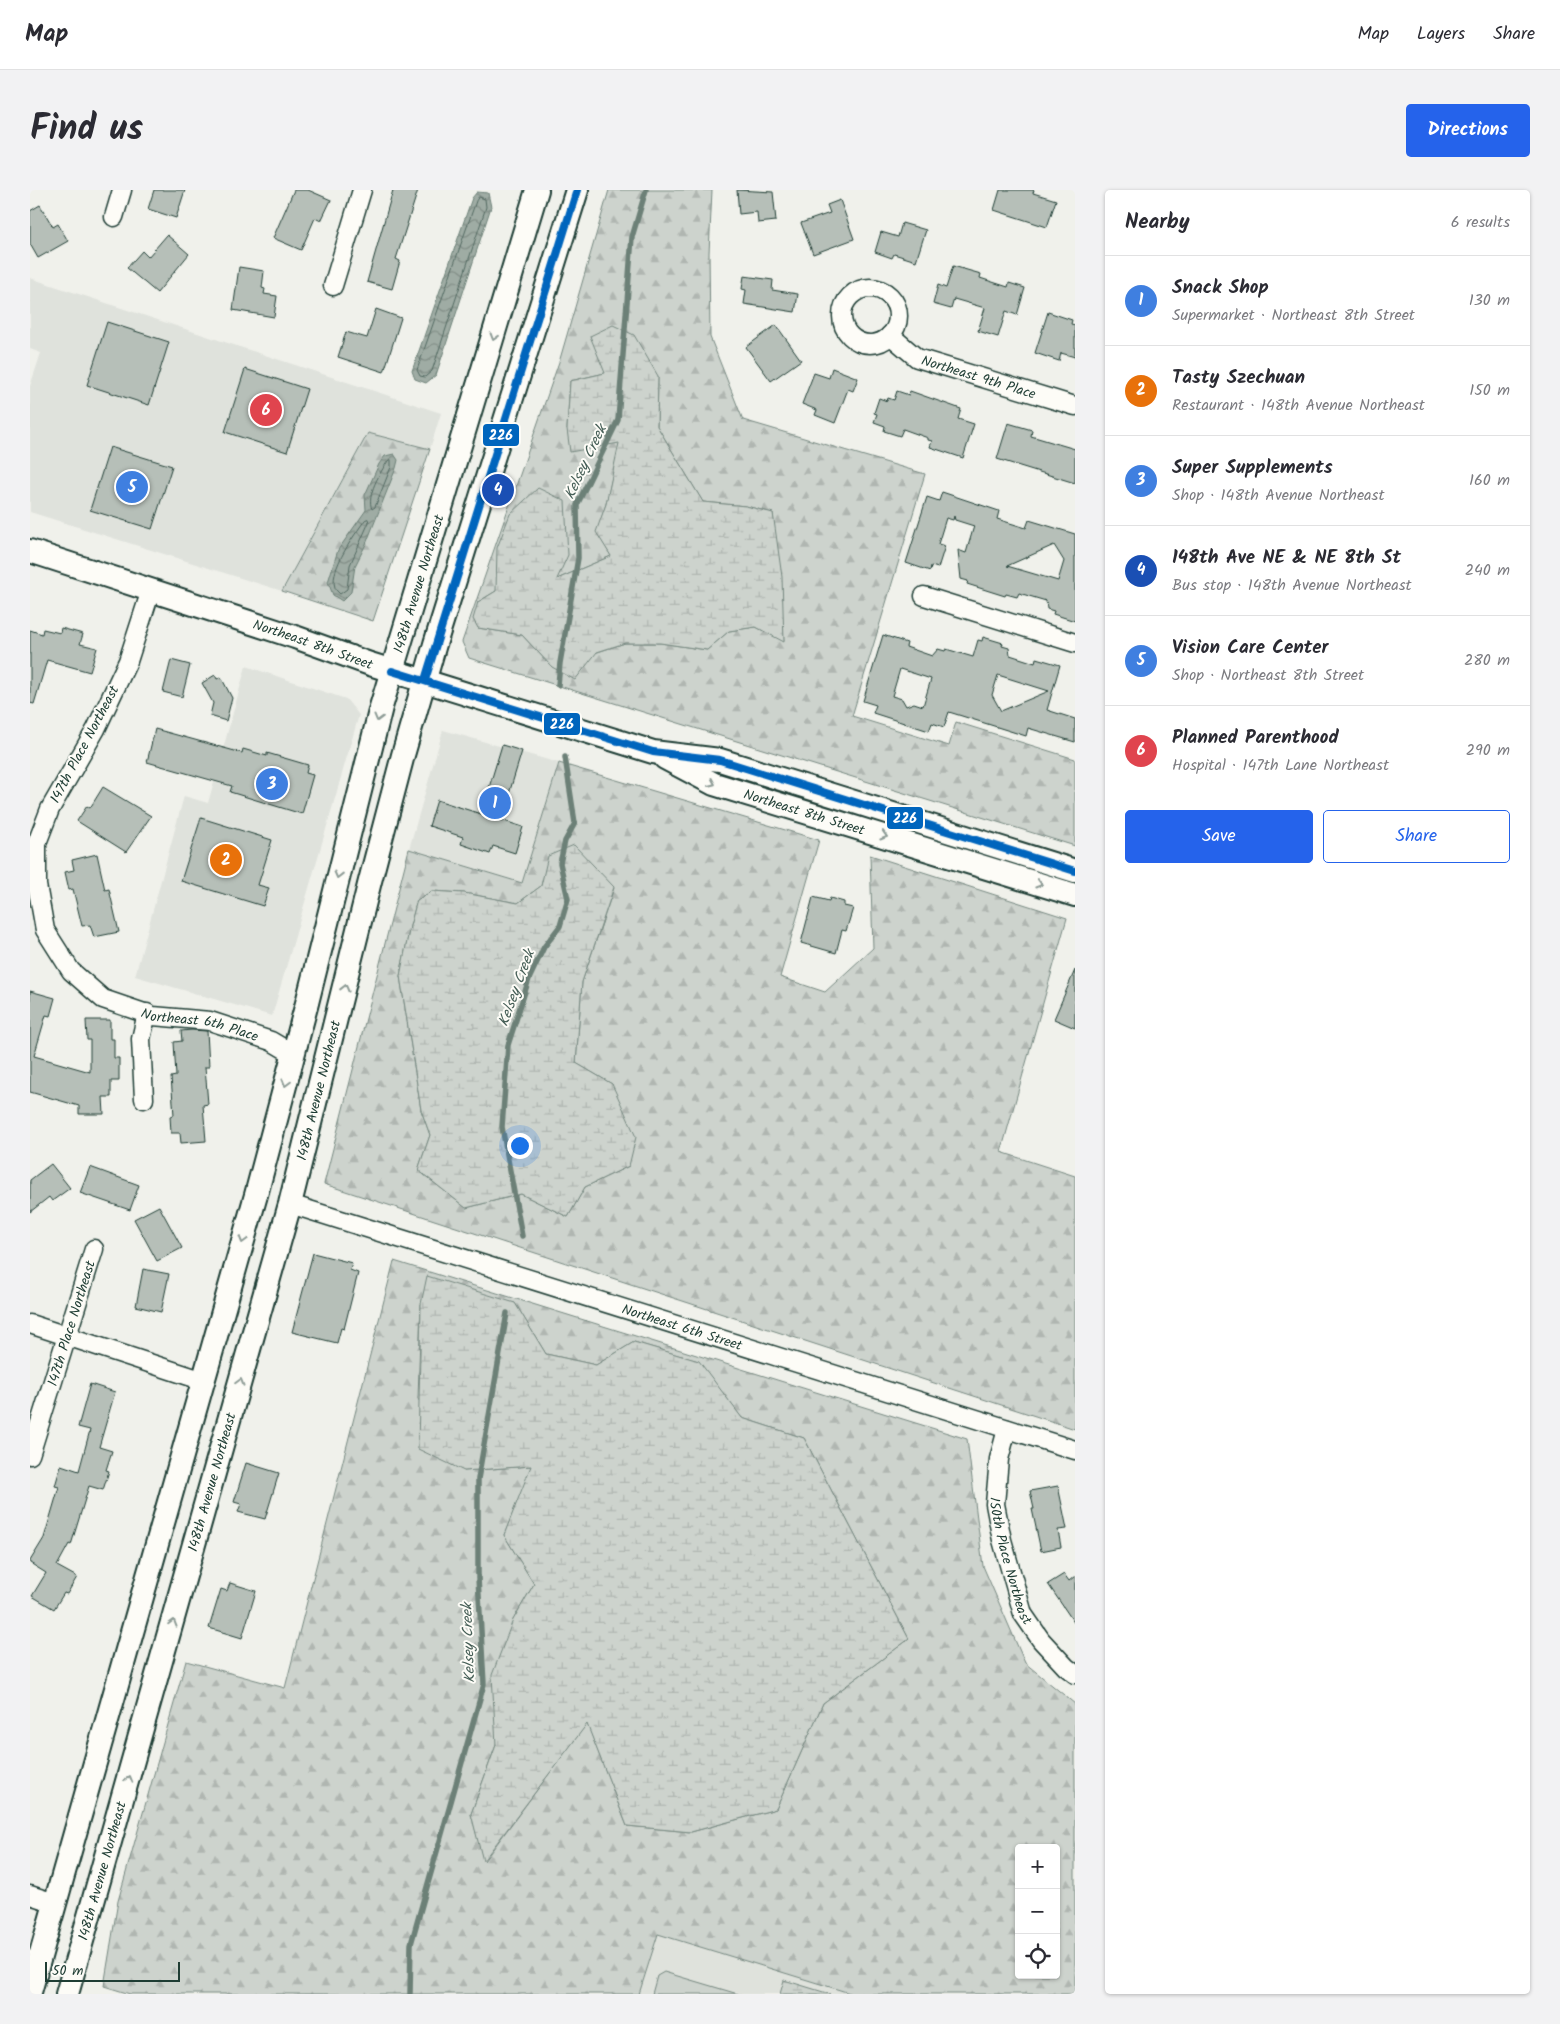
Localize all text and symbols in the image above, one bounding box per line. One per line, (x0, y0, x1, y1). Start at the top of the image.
text: Map (25, 15, 68, 54)
text: Map (1358, 20, 1389, 49)
text: Layers (1417, 20, 1465, 49)
text: Share (1493, 20, 1535, 49)
text: Find us (30, 102, 143, 158)
button: Directions (1406, 104, 1530, 157)
text: Nearby (1125, 206, 1190, 239)
text: 6 results (1451, 210, 1510, 235)
text: Snack Shop (1172, 273, 1269, 303)
text: 1 (1139, 288, 1143, 313)
text: 130 m (1469, 288, 1510, 313)
text: Supermarket · Northeast 8th Street (1172, 303, 1415, 328)
one-way arrow (489, 333, 499, 341)
street label: Northeast 9th Place (918, 350, 1039, 406)
text: Tasty Szechuan (1172, 363, 1305, 393)
text: 2 (1136, 378, 1146, 403)
text: 150 m (1469, 378, 1510, 403)
pin: 6 (250, 391, 282, 429)
text: Restaurant · 148th Avenue Northeast (1172, 393, 1425, 418)
water label: Kelsey Creek (558, 419, 615, 504)
line badge: 226 (482, 423, 520, 447)
text: 226 (489, 425, 513, 447)
text: Super Supplements (1172, 453, 1333, 483)
pin: 5 (116, 468, 148, 506)
text: 3 (1137, 468, 1145, 493)
text: 160 m (1469, 468, 1510, 493)
pin: 4 (482, 471, 514, 509)
text: Shop · 148th Avenue Northeast (1172, 483, 1385, 508)
street label: 148th Avenue Northeast (388, 511, 451, 656)
text: 148th Ave NE & NE 8th St (1172, 543, 1401, 573)
text: 4 (1137, 558, 1145, 583)
text: 240 m (1465, 558, 1510, 583)
text: Bus stop · 148th Avenue Northeast (1172, 573, 1412, 598)
street label: Northeast 8th Street (250, 614, 376, 676)
text: Vision Care Center (1172, 633, 1329, 663)
text: 5 (1137, 648, 1145, 673)
text: 280 m (1464, 648, 1510, 673)
text: Shop · Northeast 8th Street (1172, 663, 1364, 688)
street label: 147th Place Northeast (45, 681, 125, 807)
line badge: 226 (543, 712, 581, 736)
one-way arrow (374, 713, 384, 721)
text: 226 (550, 714, 574, 736)
text: Planned Parenthood (1172, 723, 1339, 753)
text: 6 (1137, 738, 1145, 763)
text: 290 m (1466, 738, 1510, 763)
text: Hospital · 147th Lane Northeast (1172, 753, 1389, 778)
pin: 3 (256, 765, 288, 803)
one-way arrow (707, 776, 716, 787)
pin: 1 (479, 784, 511, 822)
street label: Northeast 8th Street (741, 784, 868, 842)
line badge: 226 (886, 806, 924, 830)
text: 226 (893, 808, 917, 830)
button: Save (1125, 810, 1313, 863)
button: Share (1323, 810, 1510, 863)
one-way arrow (879, 831, 887, 841)
pin: 2 (210, 841, 242, 879)
one-way arrow (333, 870, 344, 879)
one-way arrow (1034, 878, 1043, 888)
water label: Kelsey Creek (492, 945, 543, 1030)
one-way arrow (339, 985, 349, 993)
street label: Northeast 6th Place (138, 1003, 262, 1048)
street label: 148th Avenue Northeast (291, 1018, 347, 1163)
one-way arrow (281, 1079, 291, 1087)
your location (507, 1133, 533, 1159)
one-way arrow (239, 1236, 249, 1244)
street label: 147th Place Northeast (42, 1257, 102, 1389)
street label: Northeast 6th Street (619, 1299, 745, 1357)
one-way arrow (235, 1378, 245, 1386)
street label: 148th Avenue Northeast (182, 1410, 243, 1554)
street label: 150th Place Northeast (983, 1496, 1038, 1630)
water label: Kelsey Creek (456, 1601, 482, 1683)
one-way arrow (167, 1619, 177, 1627)
one-way arrow (123, 1775, 133, 1784)
street label: 148th Avenue Northeast (73, 1798, 133, 1943)
map controls (1015, 1844, 1060, 1979)
button: + (1015, 1844, 1060, 1889)
button: − (1015, 1889, 1060, 1934)
button: locate (1015, 1934, 1060, 1979)
scale bar (45, 1959, 180, 1982)
text: 50 m (52, 1960, 83, 1982)

